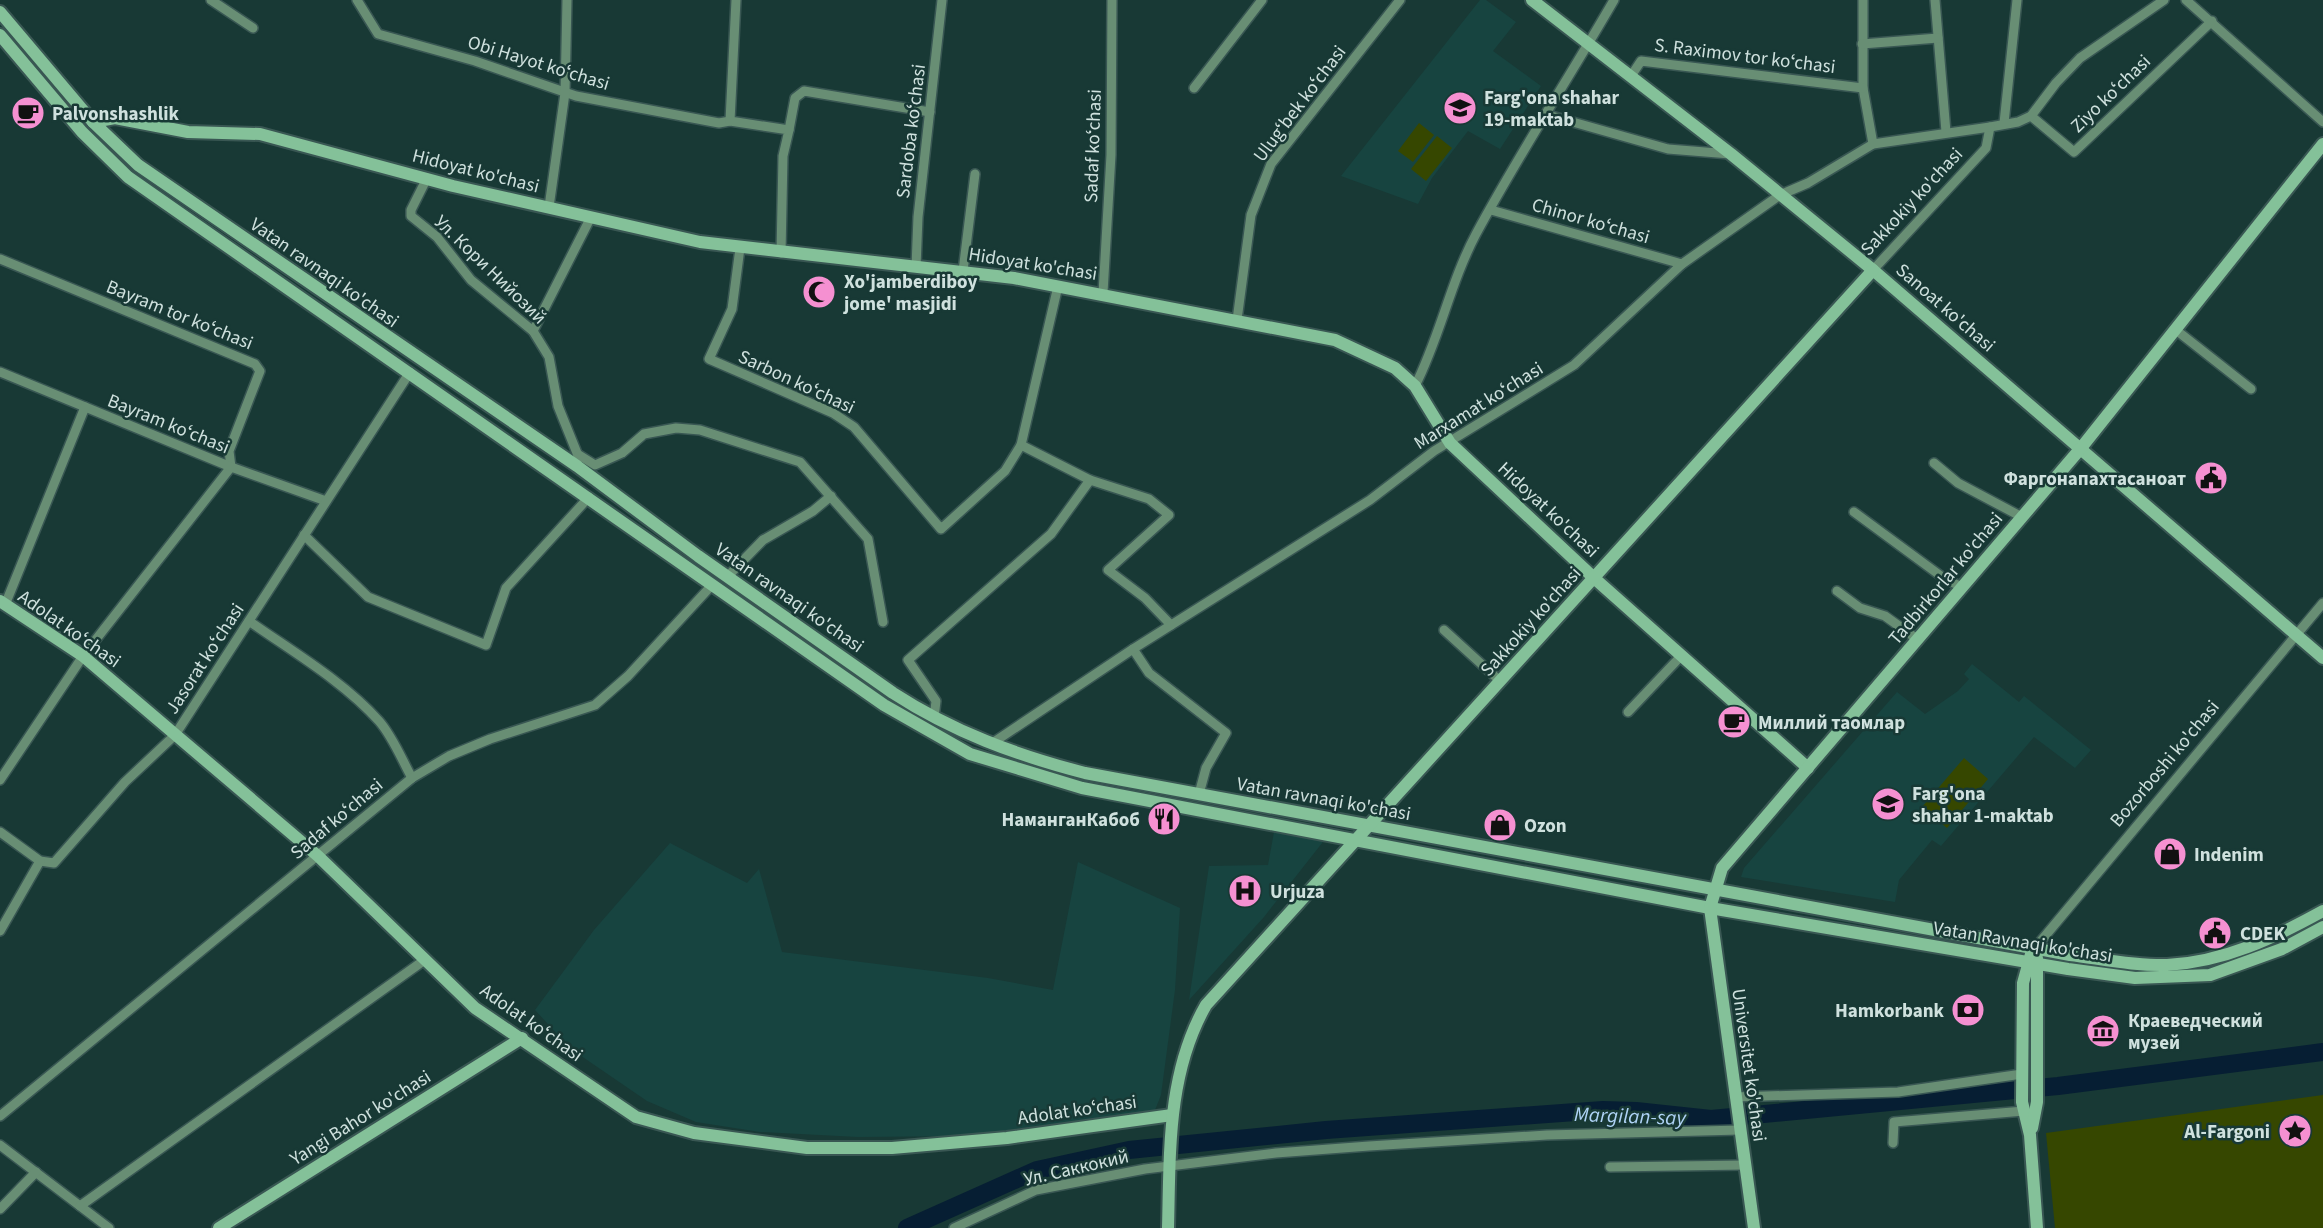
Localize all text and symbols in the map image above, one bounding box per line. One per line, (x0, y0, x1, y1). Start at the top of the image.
street label: Obi Hayot koʻchasi (464, 29, 613, 98)
street label: S. Raximov tor koʻchasi (1653, 32, 1837, 81)
street label: Ulugʻbek koʻchasi (1247, 40, 1353, 168)
street label: Ziyo koʻchasi (2065, 49, 2157, 139)
street label: Sardoba koʻchasi (890, 62, 933, 200)
place label: Farg'ona shahar 19-maktab (1484, 85, 1620, 134)
street label: Sadaf koʻchasi (1078, 89, 1109, 203)
school or university icon: Farg'ona shahar 19-maktab (1441, 89, 1479, 127)
cafe icon: Palvonshashlik (9, 94, 47, 132)
place label: Palvonshashlik (52, 101, 180, 128)
street label: Sakkokiy ko'chasi (1855, 142, 1970, 262)
street label: Hidoyat ko'chasi (409, 143, 542, 200)
street label: Chinor koʻchasi (1528, 192, 1653, 251)
street label: Ул. Кори Нийозий (428, 209, 552, 331)
street label: Vatan ravnaqi ko'chasi (244, 212, 404, 335)
street label: Hidoyat ko'chasi (966, 241, 1099, 288)
street label: Sanoat ko'chasi (1889, 257, 2001, 359)
place label: Xo'jamberdiboy jome' masjidi (843, 269, 978, 318)
mosque icon: Xo'jamberdiboy jome' masjidi (800, 273, 838, 311)
street label: Bayram tor koʻchasi (102, 274, 257, 357)
street label: Sarbon koʻchasi (734, 344, 859, 421)
street label: Marxamat koʻchasi (1409, 356, 1549, 457)
street label: Bayram koʻchasi (103, 388, 234, 461)
street label: Hidoyat ko'chasi (1491, 456, 1605, 564)
public building icon: Фаргонапахтасаноат (2192, 459, 2230, 497)
place label: Фаргонапахтасаноат (2004, 466, 2186, 493)
street label: Tadbirkorlar ko'chasi (1883, 507, 2010, 651)
street label: Vatan ravnaqi ko'chasi (709, 537, 869, 660)
street label: Sakkokiy ko'chasi (1474, 561, 1588, 683)
street label: Adolat koʻchasi (12, 584, 126, 675)
street label: Jasorat koʻchasi (159, 598, 251, 720)
street label: Bozorboshi ko'chasi (2104, 695, 2226, 833)
cafe icon: Миллий таомлар (1715, 703, 1753, 741)
place label: Миллий таомлар (1758, 710, 1905, 737)
street label: Vatan ravnaqi ko'chasi (1235, 771, 1413, 828)
street label: Sadaf koʻchasi (285, 772, 389, 866)
place label: Farg'ona shahar 1-maktab (1912, 781, 2054, 830)
school or university icon: Farg'ona shahar 1-maktab (1869, 785, 1907, 823)
restaurant icon: НаманганКабоб (1145, 800, 1183, 838)
shop icon: Ozon (1481, 806, 1519, 844)
place label: НаманганКабоб (1001, 807, 1140, 834)
place label: Ozon (1524, 813, 1567, 840)
shop icon: Indenim (2151, 835, 2189, 873)
place label: Indenim (2194, 842, 2264, 869)
hospital icon: Urjuza (1226, 872, 1264, 910)
place label: Urjuza (1270, 879, 1325, 906)
public building icon: CDEK (2196, 914, 2234, 952)
street label: Vatan Ravnaqi ko'chasi (1931, 915, 2114, 970)
place label: CDEK (2240, 921, 2286, 948)
street label: Adolat koʻchasi (474, 978, 588, 1069)
street label: Universitet ko'chasi (1724, 987, 1773, 1144)
bank icon: Hamkorbank (1949, 991, 1987, 1029)
place label: Hamkorbank (1835, 998, 1945, 1025)
place label: Краеведческий музей (2128, 1008, 2263, 1057)
museum icon: Краеведческий музей (2084, 1012, 2122, 1050)
street label: Yangi Bahor ko'chasi (284, 1064, 437, 1173)
street label: Adolat koʻchasi (1016, 1089, 1139, 1132)
water label: Margilan-say (1574, 1099, 1688, 1133)
place icon: Al-Fargoni (2276, 1112, 2314, 1150)
place label: Al-Fargoni (2183, 1119, 2270, 1146)
street label: Ул. Саккокий (1021, 1143, 1131, 1194)

